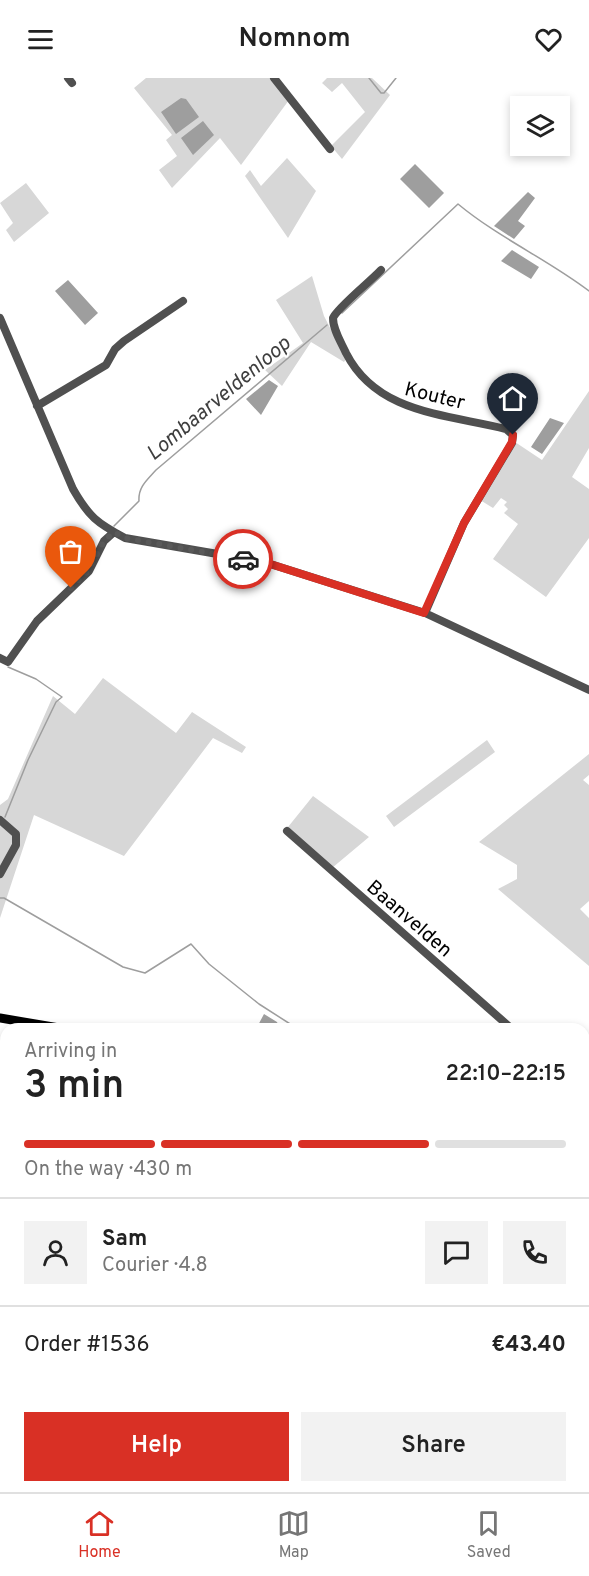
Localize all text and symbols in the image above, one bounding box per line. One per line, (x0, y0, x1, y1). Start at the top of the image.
text: Nomnom (238, 22, 351, 56)
icon: menu (24, 23, 57, 56)
icon: heart (532, 23, 565, 56)
map controls (510, 96, 570, 156)
button: layers (510, 96, 570, 156)
water label: Lombaarveldenloop (141, 331, 297, 467)
pin (487, 373, 538, 435)
street label: Kouter (402, 377, 468, 417)
icon: home (496, 382, 529, 415)
pin (45, 526, 96, 588)
courier (213, 529, 273, 589)
icon: bag (54, 535, 87, 568)
icon: car (227, 543, 260, 576)
street label: Baanvelden (360, 875, 457, 964)
text: Arriving in (24, 1039, 117, 1065)
text: 22:10–22:15 (446, 1061, 566, 1088)
text: 3 min (24, 1063, 124, 1112)
text: On the way · 430 m (24, 1157, 192, 1183)
button: person (24, 1221, 87, 1284)
button: chat (425, 1221, 488, 1284)
button: phone (503, 1221, 566, 1284)
text: Sam (102, 1226, 147, 1253)
text: Courier · 4.8 (102, 1253, 208, 1279)
text: Order #1536 (24, 1332, 150, 1359)
text: €43.40 (491, 1332, 566, 1359)
button: Help (24, 1412, 289, 1481)
button: Share (301, 1412, 566, 1481)
tab: Home (78, 1507, 121, 1563)
tab: Map (277, 1507, 310, 1563)
tab: Saved (467, 1507, 511, 1563)

